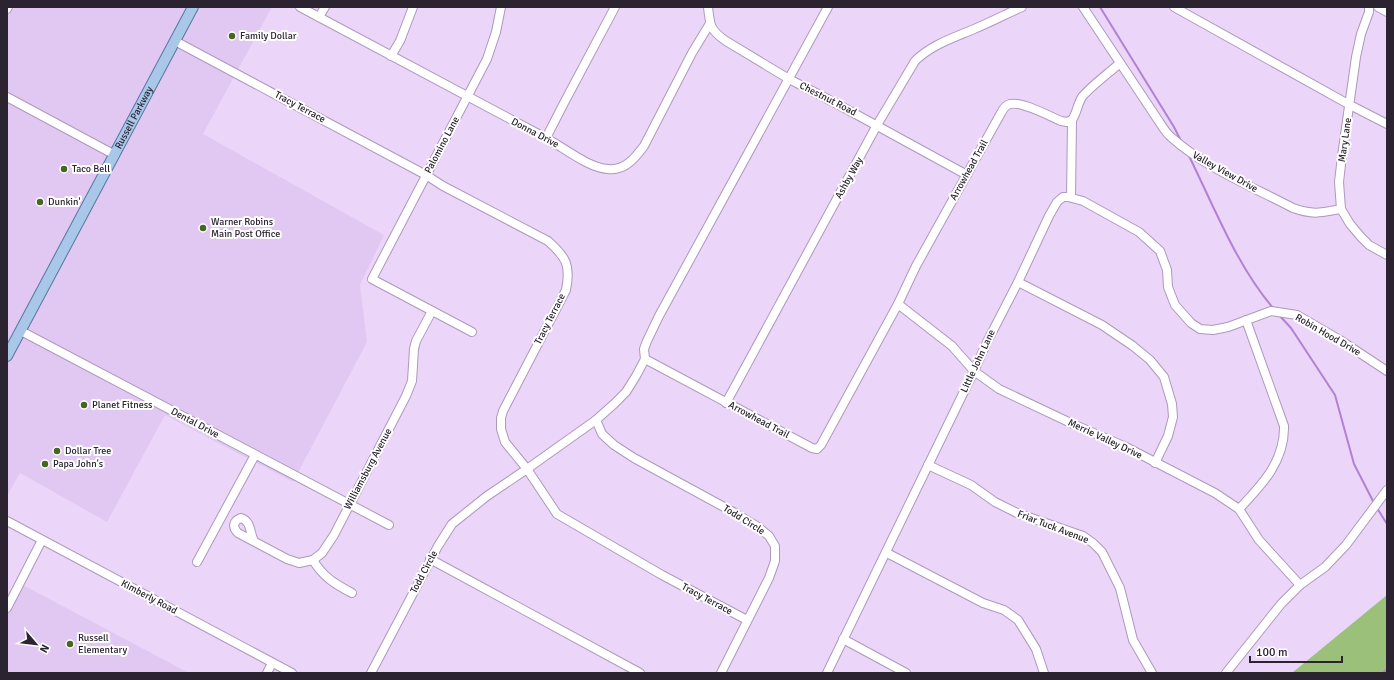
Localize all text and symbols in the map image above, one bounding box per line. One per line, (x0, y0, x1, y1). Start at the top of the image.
place label: Family Dollar (240, 30, 297, 42)
marker: Family Dollar (227, 31, 237, 41)
street label: Chestnut Road (797, 79, 859, 119)
street label: Russell Parkway (112, 84, 156, 151)
street label: Tracy Terrace (273, 89, 327, 125)
street label: Palomino Lane (422, 114, 462, 176)
street label: Donna Drive (509, 115, 561, 151)
street label: Mary Lane (1336, 117, 1354, 163)
street label: Arrowhead Trail (947, 138, 991, 202)
street label: Valley View Drive (1190, 149, 1260, 195)
street label: Ashby Way (833, 155, 866, 201)
place label: Taco Bell (72, 163, 110, 175)
marker: Taco Bell (59, 164, 69, 174)
place label: Dunkin' (48, 196, 81, 208)
marker: Dunkin' (35, 197, 45, 207)
place label: Warner Robins Main Post Office (211, 216, 280, 240)
marker: Warner Robins Main Post Office (198, 223, 208, 233)
street label: Tracy Terrace (532, 291, 568, 347)
street label: Robin Hood Drive (1293, 311, 1363, 359)
street label: Little John Lane (958, 328, 998, 394)
place label: Planet Fitness (92, 399, 153, 411)
street label: Arrowhead Trail (726, 399, 792, 441)
marker: Planet Fitness (79, 400, 89, 410)
street label: Dental Drive (169, 405, 221, 441)
street label: Merrie Valley Drive (1066, 417, 1144, 461)
street label: Williamsburg Avenue (342, 426, 394, 512)
place label: Dollar Tree (65, 445, 111, 457)
marker: Dollar Tree (52, 446, 62, 456)
place label: Papa John's (53, 458, 104, 470)
marker: Papa John's (40, 459, 50, 469)
street label: Todd Circle (721, 502, 767, 538)
street label: Friar Tuck Avenue (1016, 508, 1090, 546)
street label: Todd Circle (408, 548, 440, 596)
street label: Kimberly Road (119, 577, 179, 617)
street label: Tracy Terrace (680, 581, 734, 617)
north arrow (16, 624, 56, 664)
place label: Russell Elementary (78, 632, 127, 656)
scale bar (1250, 638, 1342, 664)
marker: Russell Elementary (65, 639, 75, 649)
text: N (37, 642, 52, 655)
text: 100 m (1256, 645, 1288, 660)

